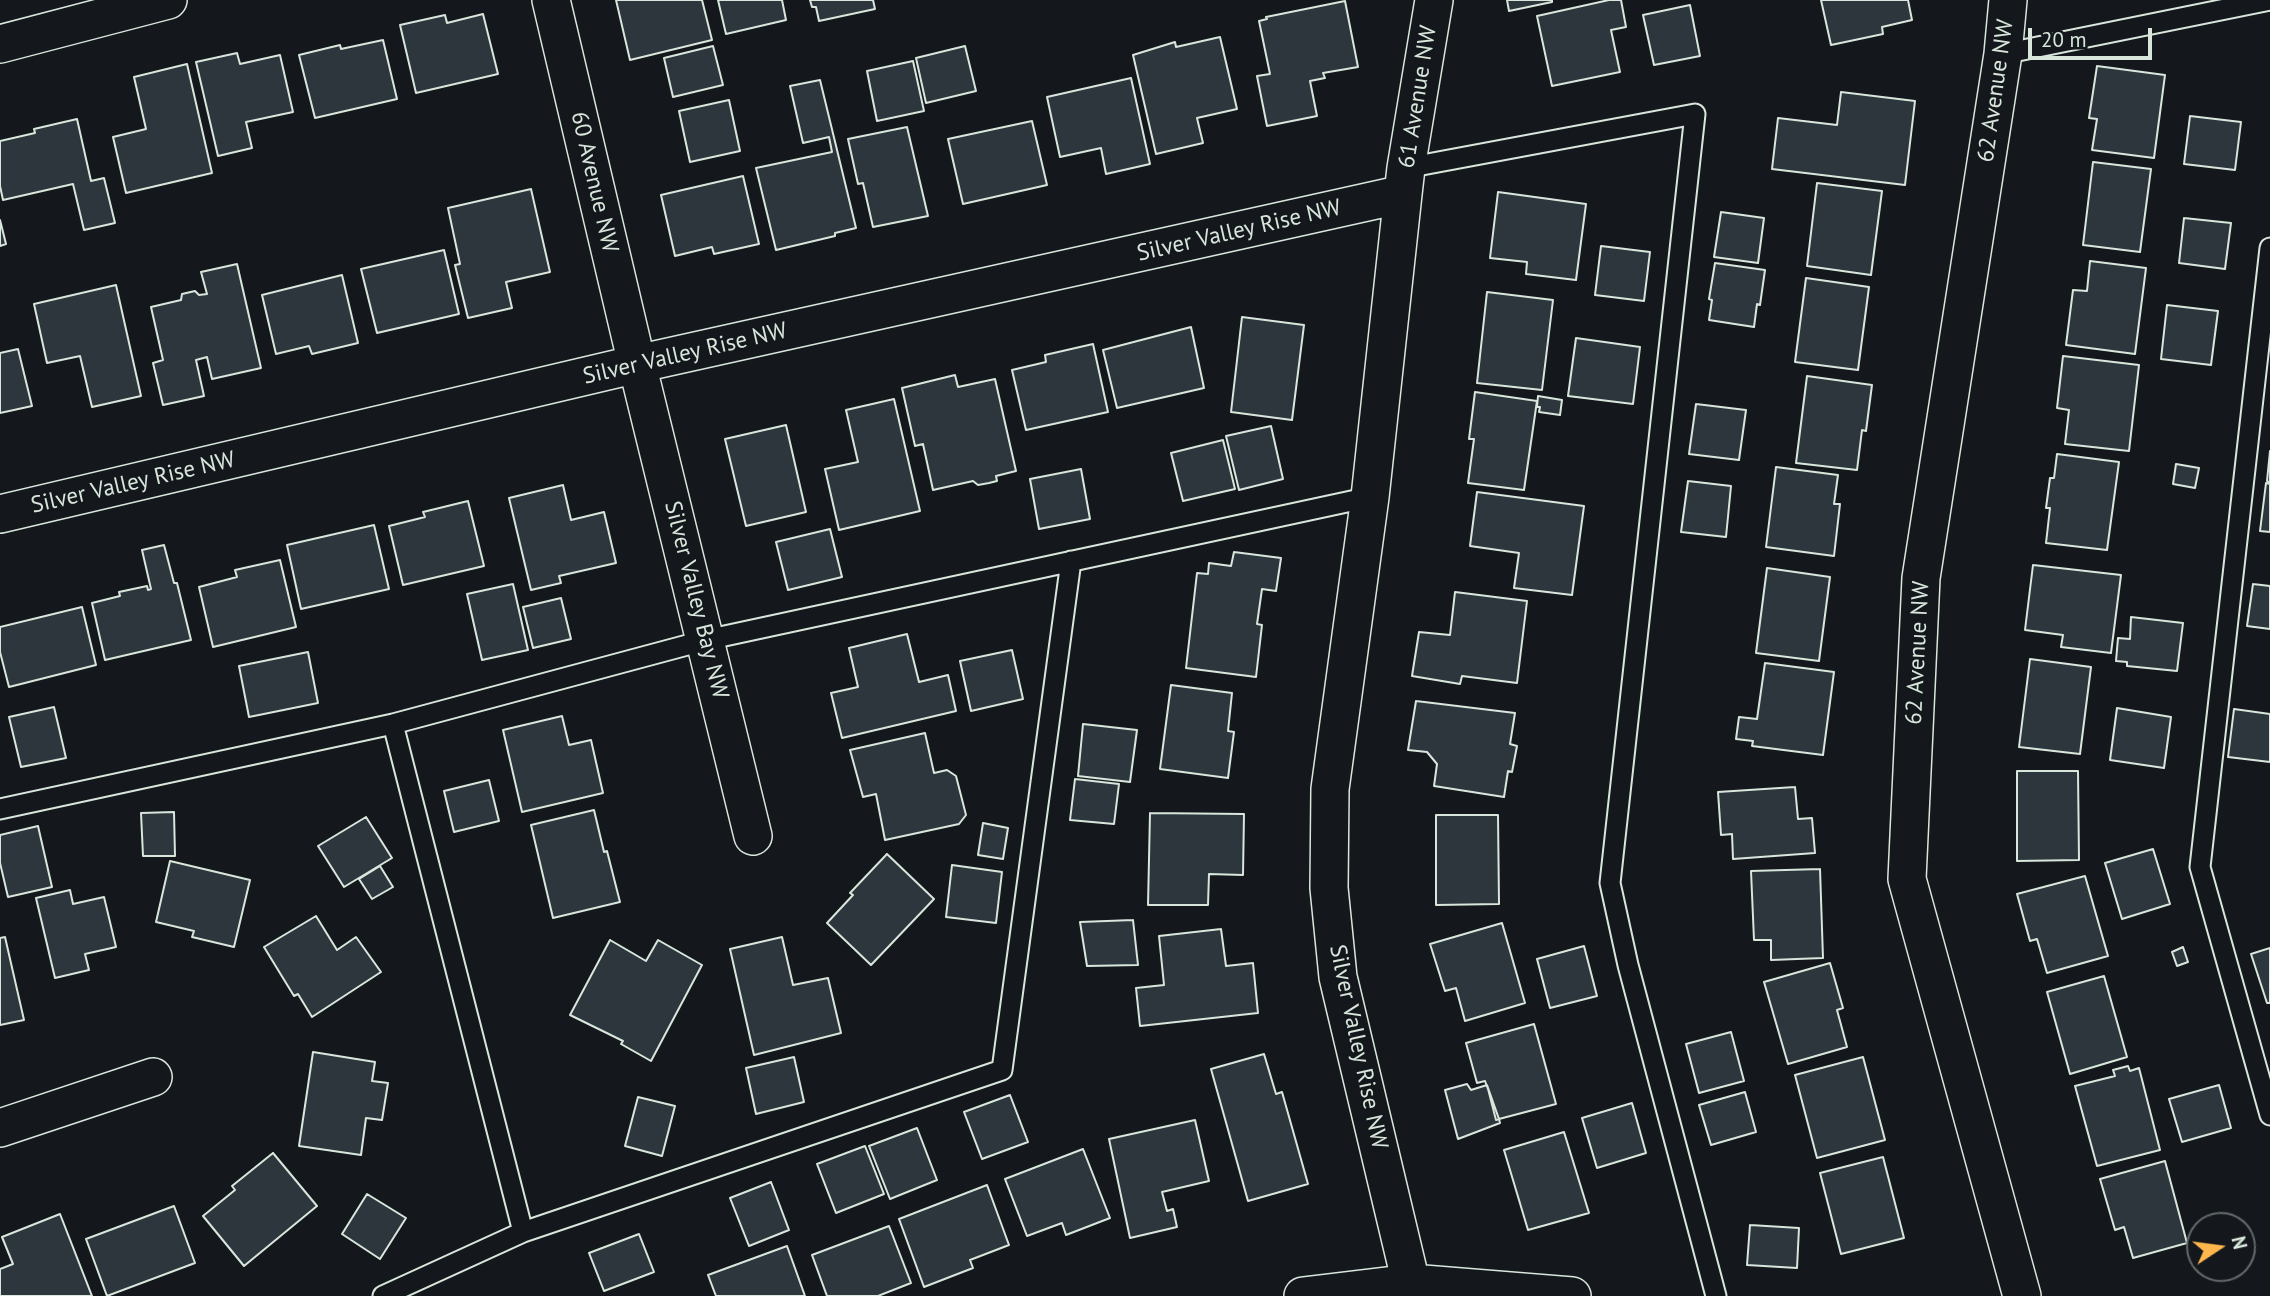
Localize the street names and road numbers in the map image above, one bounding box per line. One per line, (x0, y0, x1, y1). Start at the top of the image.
street label: 62 Avenue NW (1972, 18, 2020, 164)
street label: 61 Avenue NW (1393, 24, 1443, 170)
street label: 60 Avenue NW (564, 109, 624, 255)
street label: Silver Valley Rise NW (1134, 194, 1344, 268)
street label: Silver Valley Rise NW (580, 317, 790, 391)
street label: Silver Valley Rise NW (28, 446, 238, 520)
street label: Silver Valley Bay NW (658, 498, 734, 702)
street label: 62 Avenue NW (1900, 581, 1936, 725)
street label: Silver Valley Rise NW (1323, 942, 1393, 1152)

